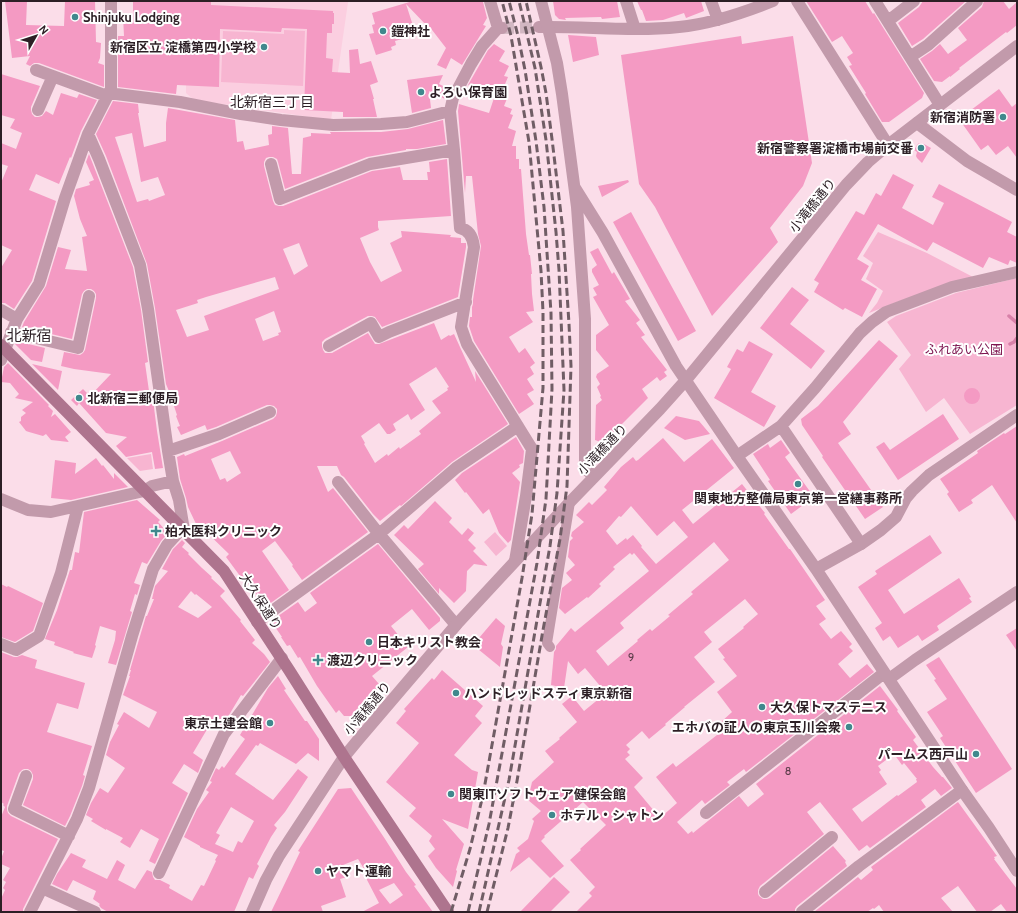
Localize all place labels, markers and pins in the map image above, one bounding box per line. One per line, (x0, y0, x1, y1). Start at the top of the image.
place label: Shinjuku Lodging (83, 9, 180, 25)
marker: Shinjuku Lodging (70, 12, 80, 22)
place label: 鎧神社 (391, 23, 430, 39)
marker: 鎧神社 (378, 26, 388, 36)
place label: 新宿区立 淀橋第四小学校 (110, 39, 256, 55)
marker: 新宿区立 淀橋第四小学校 (259, 42, 269, 52)
place label: よろい保育園 (429, 84, 507, 100)
marker: よろい保育園 (416, 87, 426, 97)
place label: 新宿消防署 (930, 109, 995, 125)
marker: 新宿消防署 (998, 112, 1008, 122)
place label: 新宿警察署淀橋市場前交番 (757, 140, 913, 156)
marker: 新宿警察署淀橋市場前交番 (916, 143, 926, 153)
place label: 北新宿三郵便局 (87, 390, 178, 406)
marker: 北新宿三郵便局 (74, 393, 84, 403)
marker: 関東地方整備局東京第一営繕事務所 (793, 479, 803, 489)
place label: 関東地方整備局東京第一営繕事務所 (694, 490, 902, 506)
place label: 柏木医科クリニック (165, 523, 282, 539)
marker: 柏木医科クリニック (150, 525, 162, 537)
place label: 日本キリスト教会 (377, 634, 481, 650)
marker: 日本キリスト教会 (364, 637, 374, 647)
place label: 渡辺クリニック (327, 652, 418, 668)
marker: 渡辺クリニック (312, 654, 324, 666)
place label: ハンドレッドスティ東京新宿 (464, 685, 632, 701)
marker: ハンドレッドスティ東京新宿 (451, 688, 461, 698)
place label: 大久保トマステニス (770, 699, 887, 715)
marker: 大久保トマステニス (757, 702, 767, 712)
place label: 東京土建会館 (184, 715, 262, 731)
marker: 東京土建会館 (265, 718, 275, 728)
place label: エホバの証人の東京玉川会衆 (672, 719, 841, 735)
marker: エホバの証人の東京玉川会衆 (844, 722, 854, 732)
place label: パームス西戸山 (877, 746, 968, 762)
marker: パームス西戸山 (971, 749, 981, 759)
place label: 関東ITソフトウェア健保会館 (459, 786, 626, 802)
marker: 関東ITソフトウェア健保会館 (446, 789, 456, 799)
place label: ホテル・シャトン (560, 807, 664, 823)
marker: ホテル・シャトン (547, 810, 557, 820)
place label: ヤマト運輸 (326, 863, 392, 879)
marker: ヤマト運輸 (313, 866, 323, 876)

